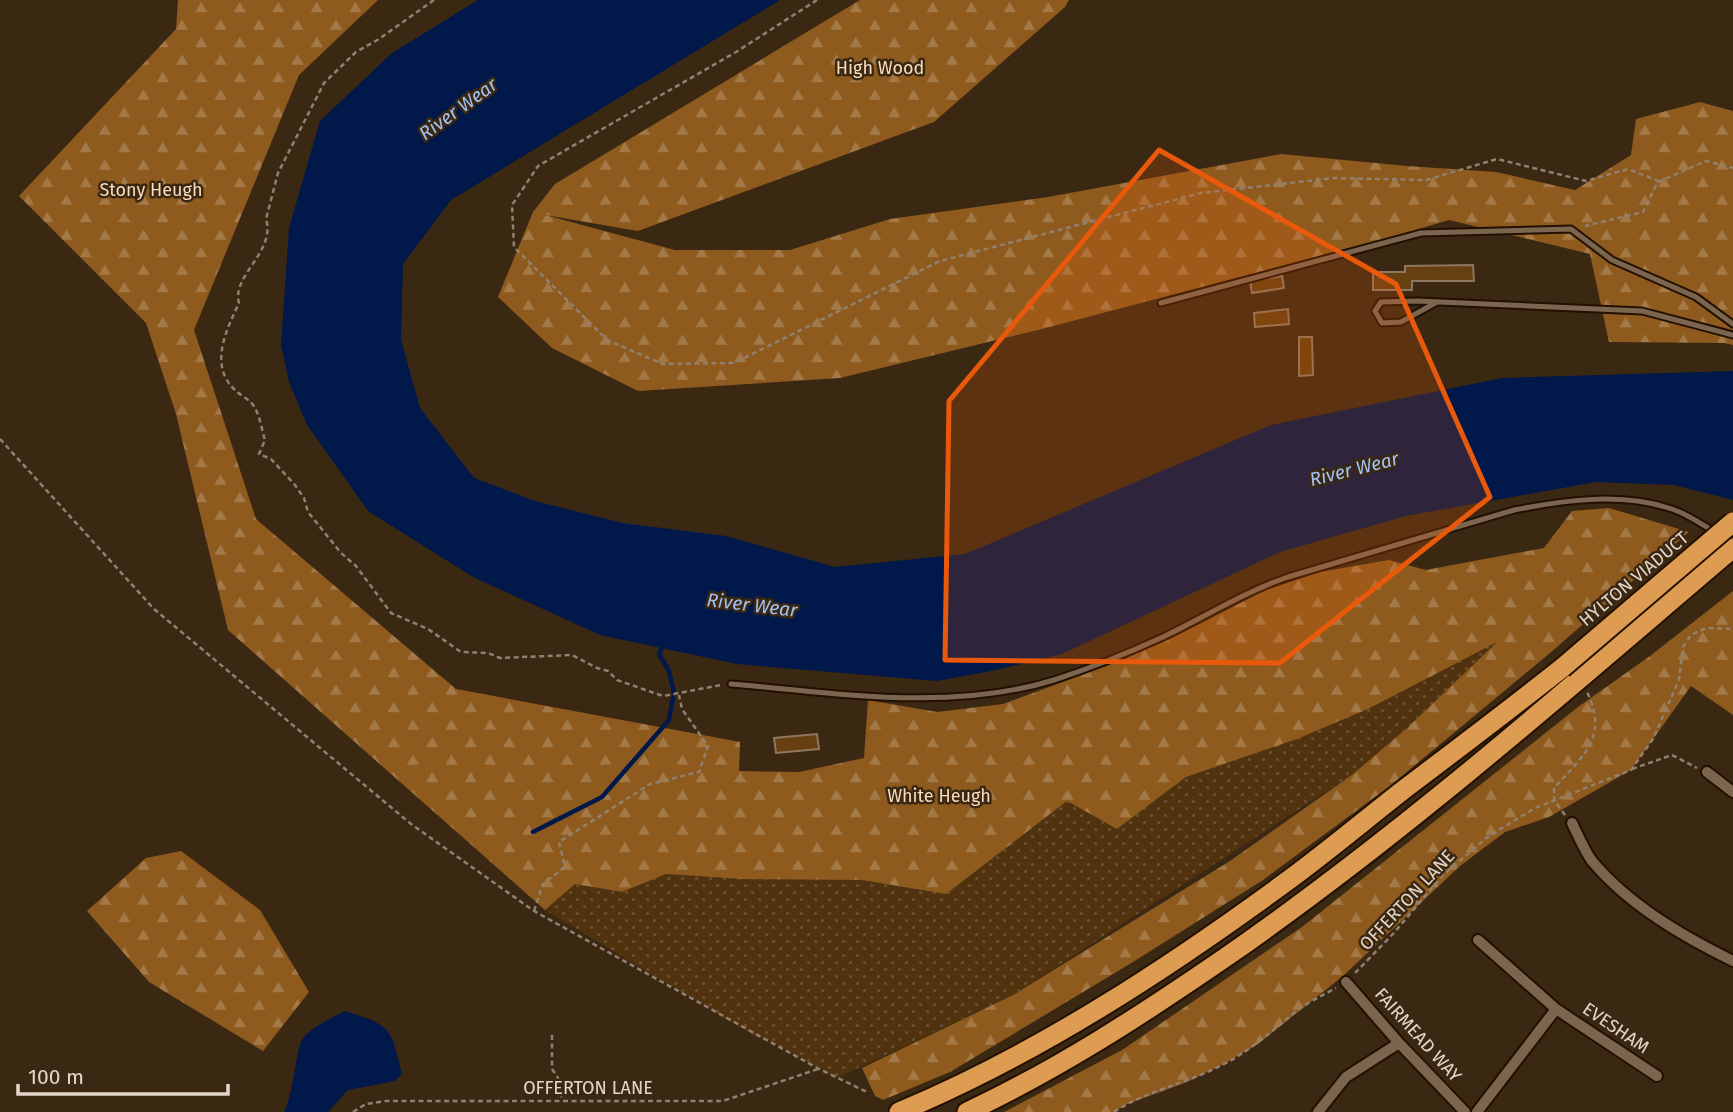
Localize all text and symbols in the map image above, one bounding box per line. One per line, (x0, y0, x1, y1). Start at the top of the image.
park label: High Wood (836, 57, 924, 79)
water label: River Wear (414, 73, 502, 145)
park label: Stony Heugh (99, 179, 203, 201)
water label: River Wear (1307, 447, 1402, 491)
street label: HYLTON VIADUCT (1575, 526, 1694, 631)
water label: River Wear (705, 588, 799, 622)
park label: White Heugh (887, 785, 991, 807)
street label: OFFERTON LANE (1355, 845, 1459, 955)
street label: FAIRMEAD WAY (1370, 983, 1466, 1087)
street label: EVESHAM (1579, 998, 1653, 1058)
scale bar (18, 1052, 228, 1096)
text: 100 m (28, 1064, 84, 1090)
street label: OFFERTON LANE (523, 1077, 653, 1099)

